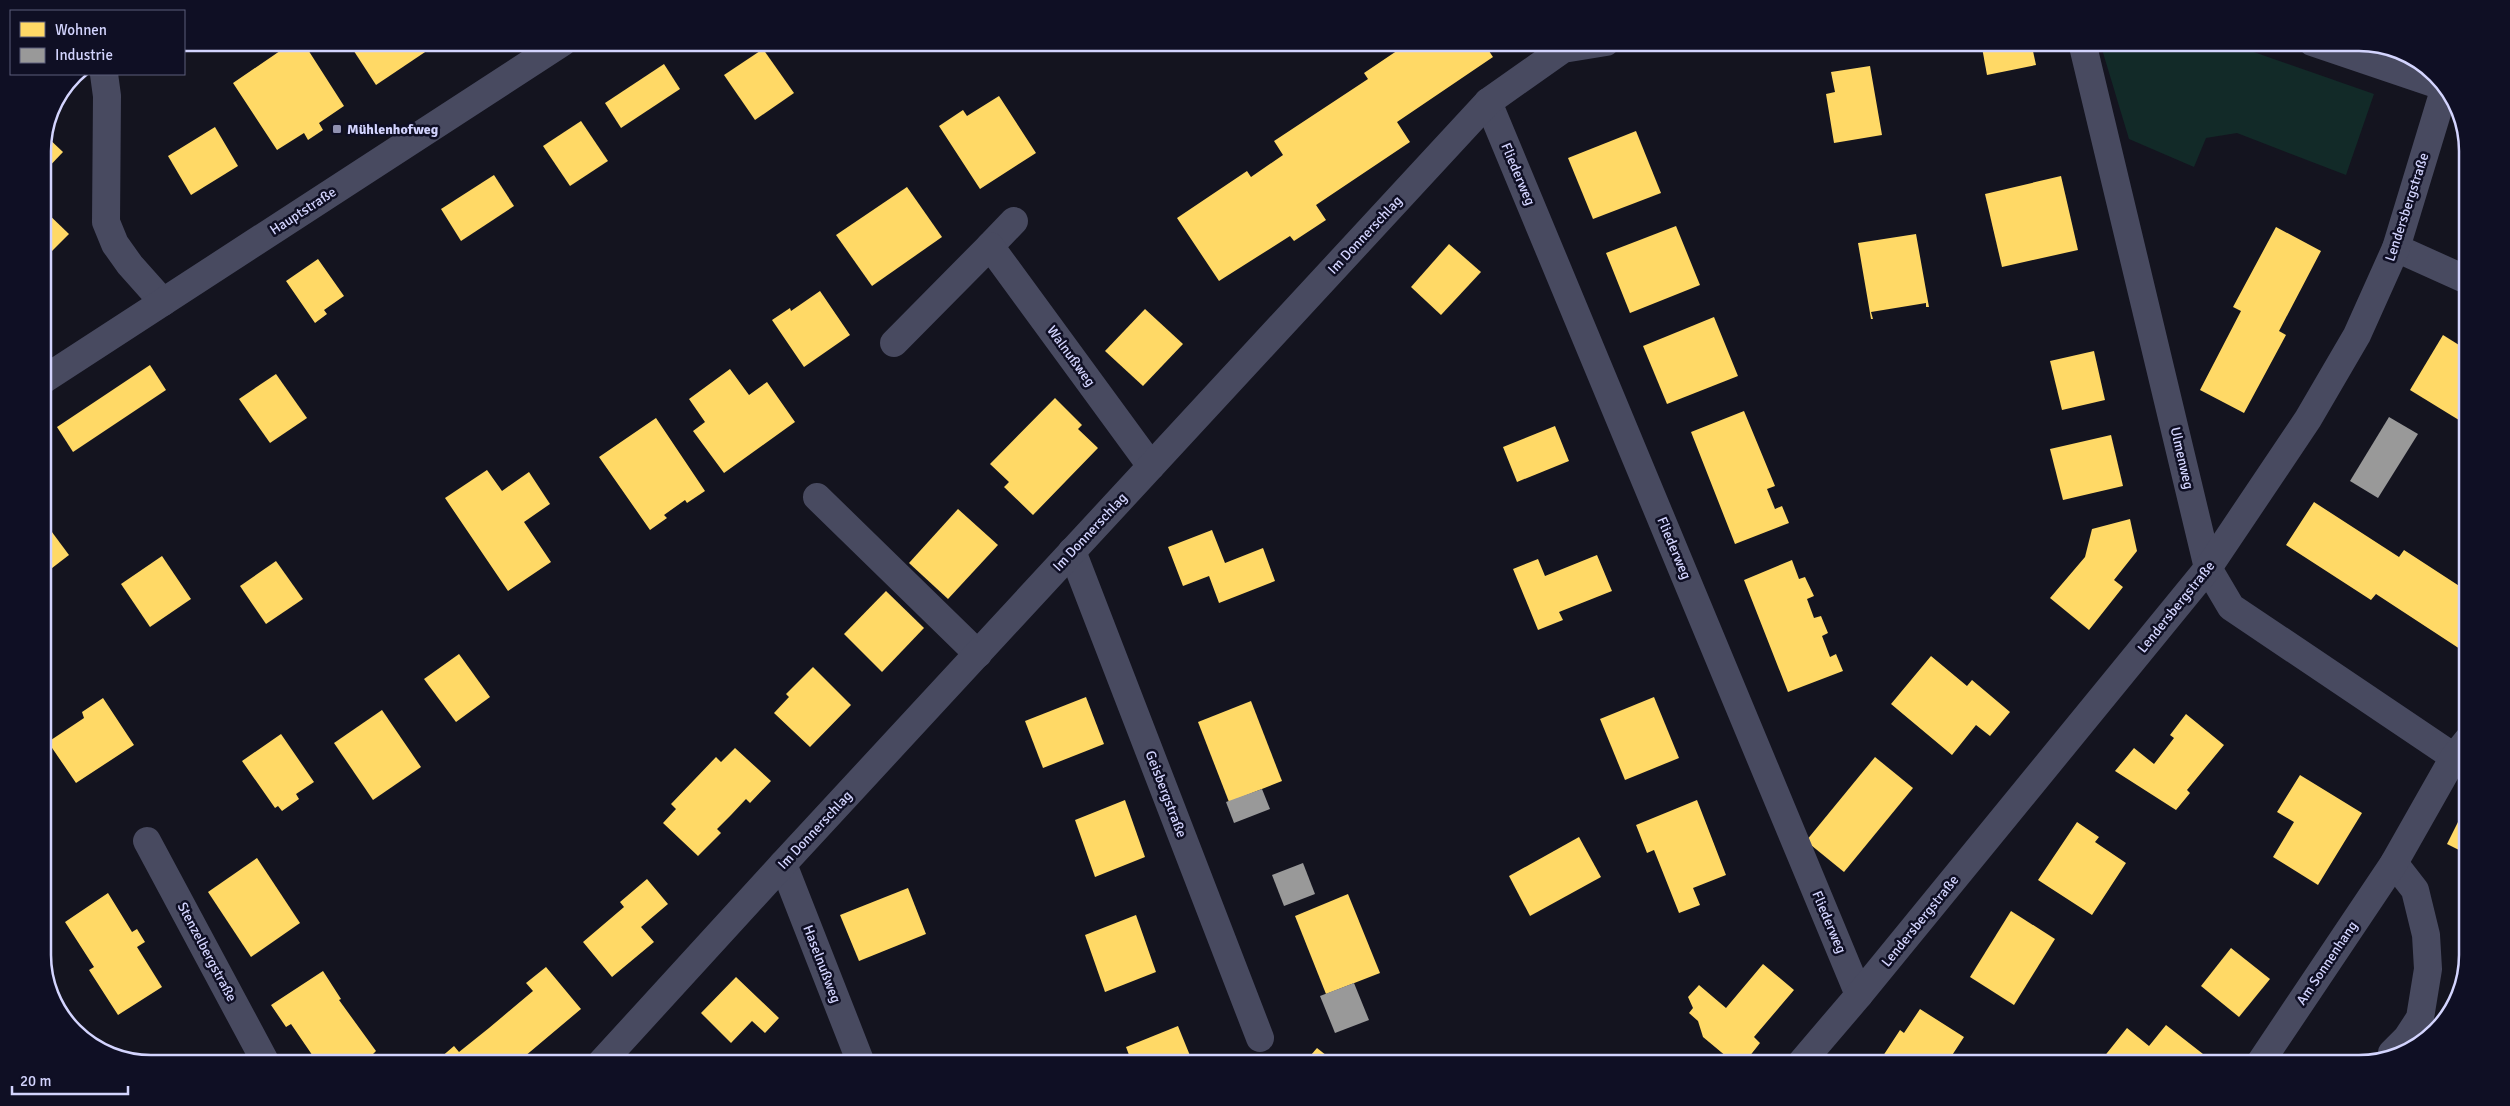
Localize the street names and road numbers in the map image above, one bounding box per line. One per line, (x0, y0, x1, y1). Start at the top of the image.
street label: Fliederweg (1497, 140, 1539, 208)
street label: Lendersbergstraße (2381, 151, 2433, 263)
street label: Hauptstraße (267, 183, 339, 239)
street label: Im Donnerschlag (1324, 192, 1406, 278)
street label: Walnußweg (1043, 322, 1099, 390)
street label: Ulmenweg (2167, 425, 2197, 491)
street label: Im Donnerschlag (1049, 489, 1131, 575)
street label: Fliederweg (1653, 514, 1695, 582)
street label: Lendersbergstraße (2134, 558, 2218, 656)
street label: Geisbergstraße (1142, 748, 1190, 840)
street label: Im Donnerschlag (774, 787, 856, 873)
street label: Lendersbergstraße (1878, 872, 1962, 970)
street label: Fliederweg (1808, 888, 1850, 956)
street label: Stenzelbergstraße (174, 899, 240, 1005)
street label: Am Sonnenhang (2293, 918, 2361, 1008)
street label: Haselnußweg (799, 923, 845, 1005)

